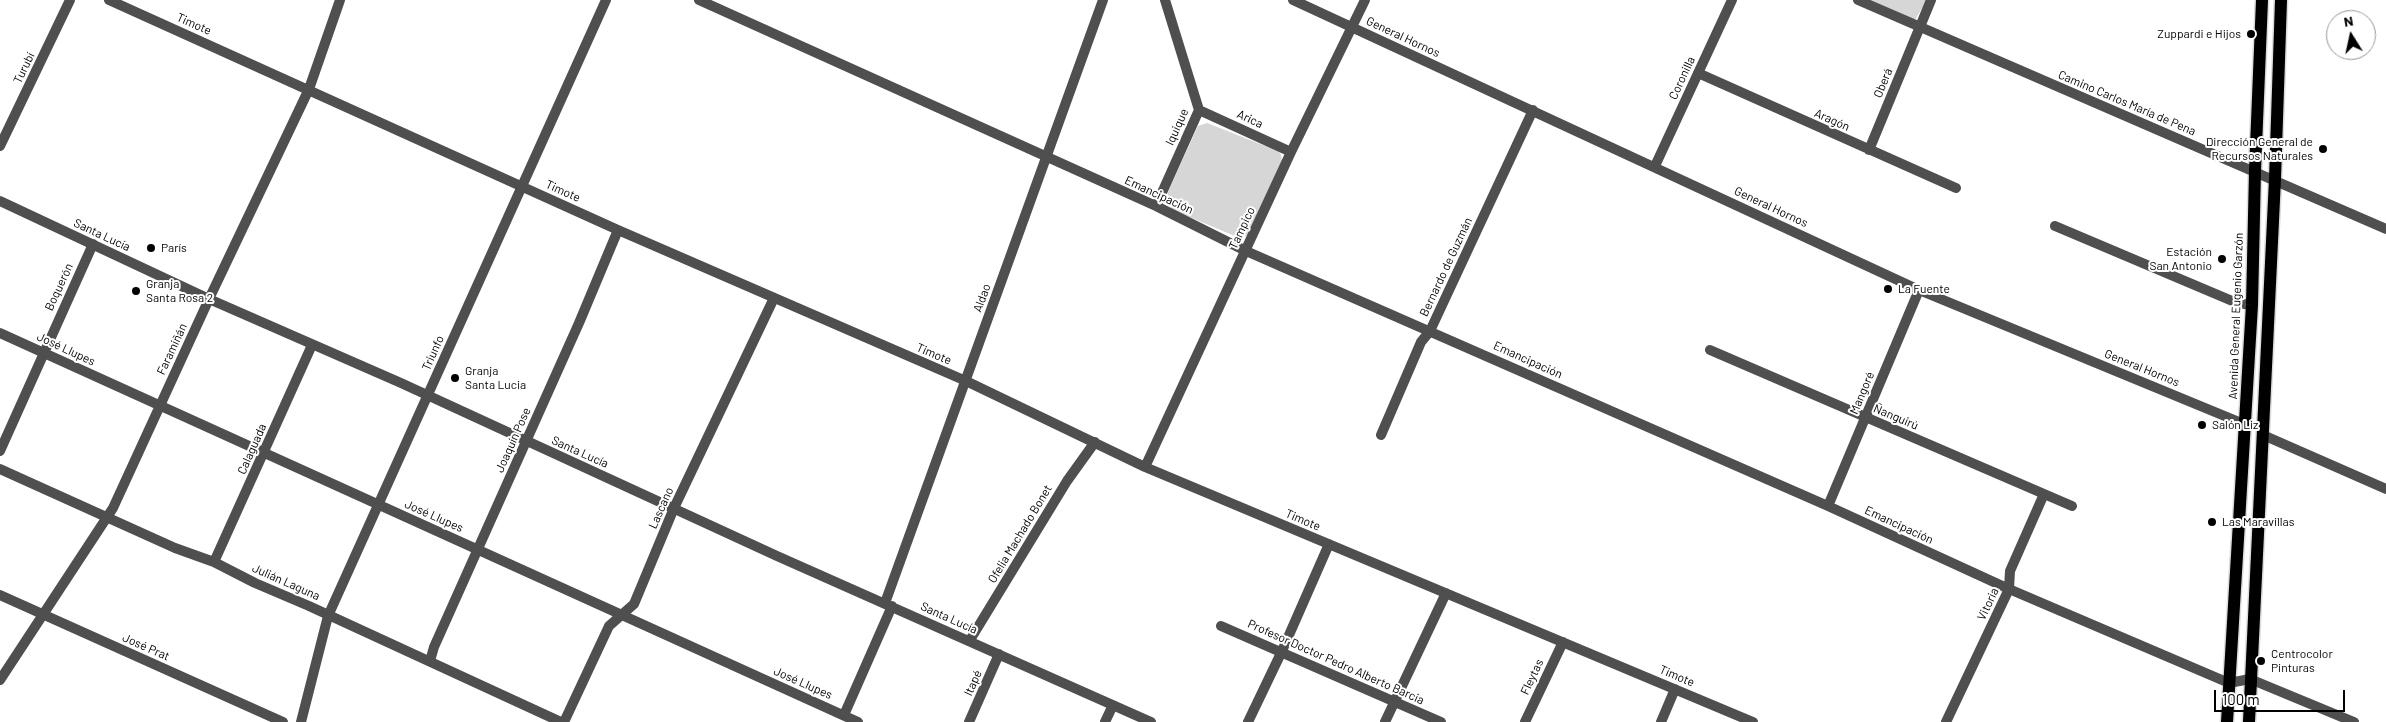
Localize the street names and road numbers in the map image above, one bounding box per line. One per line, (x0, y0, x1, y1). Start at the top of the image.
street label: Timote (174, 10, 214, 38)
street label: General Hornos (1364, 14, 1442, 60)
street label: Turubí (10, 50, 38, 86)
street label: Coronilla (1666, 54, 1698, 102)
street label: Oberá (1871, 66, 1895, 100)
street label: Camino Carlos María de Pena (2056, 67, 2198, 139)
street label: Iquique (1163, 106, 1191, 148)
street label: Aragón (1812, 106, 1852, 134)
street label: Arica (1235, 107, 1265, 131)
street label: Emancipación (1122, 173, 1196, 217)
street label: Timote (543, 177, 583, 205)
street label: General Hornos (1732, 184, 1810, 230)
street label: Tampico (1226, 205, 1258, 251)
street label: Bernardo de Guzmán (1417, 215, 1475, 319)
street label: Santa Lucía (71, 216, 133, 254)
street label: Avenida General Eugenio Garzón (2226, 232, 2246, 400)
street label: Boquerón (42, 261, 76, 313)
street label: Aldao (970, 282, 994, 314)
street label: Faramiñán (154, 321, 190, 377)
street label: José Llupes (35, 329, 97, 369)
street label: Triunfo (419, 333, 447, 373)
street label: Emancipación (1491, 338, 1565, 382)
street label: Timote (914, 340, 954, 368)
street label: General Hornos (2102, 346, 2182, 390)
street label: Mangoré (1847, 370, 1877, 416)
street label: Ñanguirú (1871, 401, 1921, 433)
street label: Joaquín Pose (492, 405, 534, 475)
street label: Calaguada (234, 421, 270, 477)
street label: Santa Lucía (549, 433, 611, 471)
street label: Ofelia Machado Bonet (985, 482, 1055, 586)
street label: Lascano (645, 485, 677, 531)
street label: José Llupes (402, 497, 466, 535)
street label: Emancipación (1862, 503, 1936, 547)
street label: Timote (1283, 506, 1323, 534)
street label: Julián Laguna (250, 561, 322, 603)
street label: Vitoria (1974, 585, 2002, 623)
street label: Santa Lucía (918, 599, 980, 637)
street label: Profesor Doctor Pedro Alberto Barcia (1246, 616, 1426, 708)
street label: José Prat (120, 630, 172, 664)
street label: Fleytas (1518, 657, 1546, 697)
street label: Timote (1657, 662, 1697, 690)
street label: José Llupes (771, 664, 835, 702)
street label: Itapé (961, 668, 985, 698)

